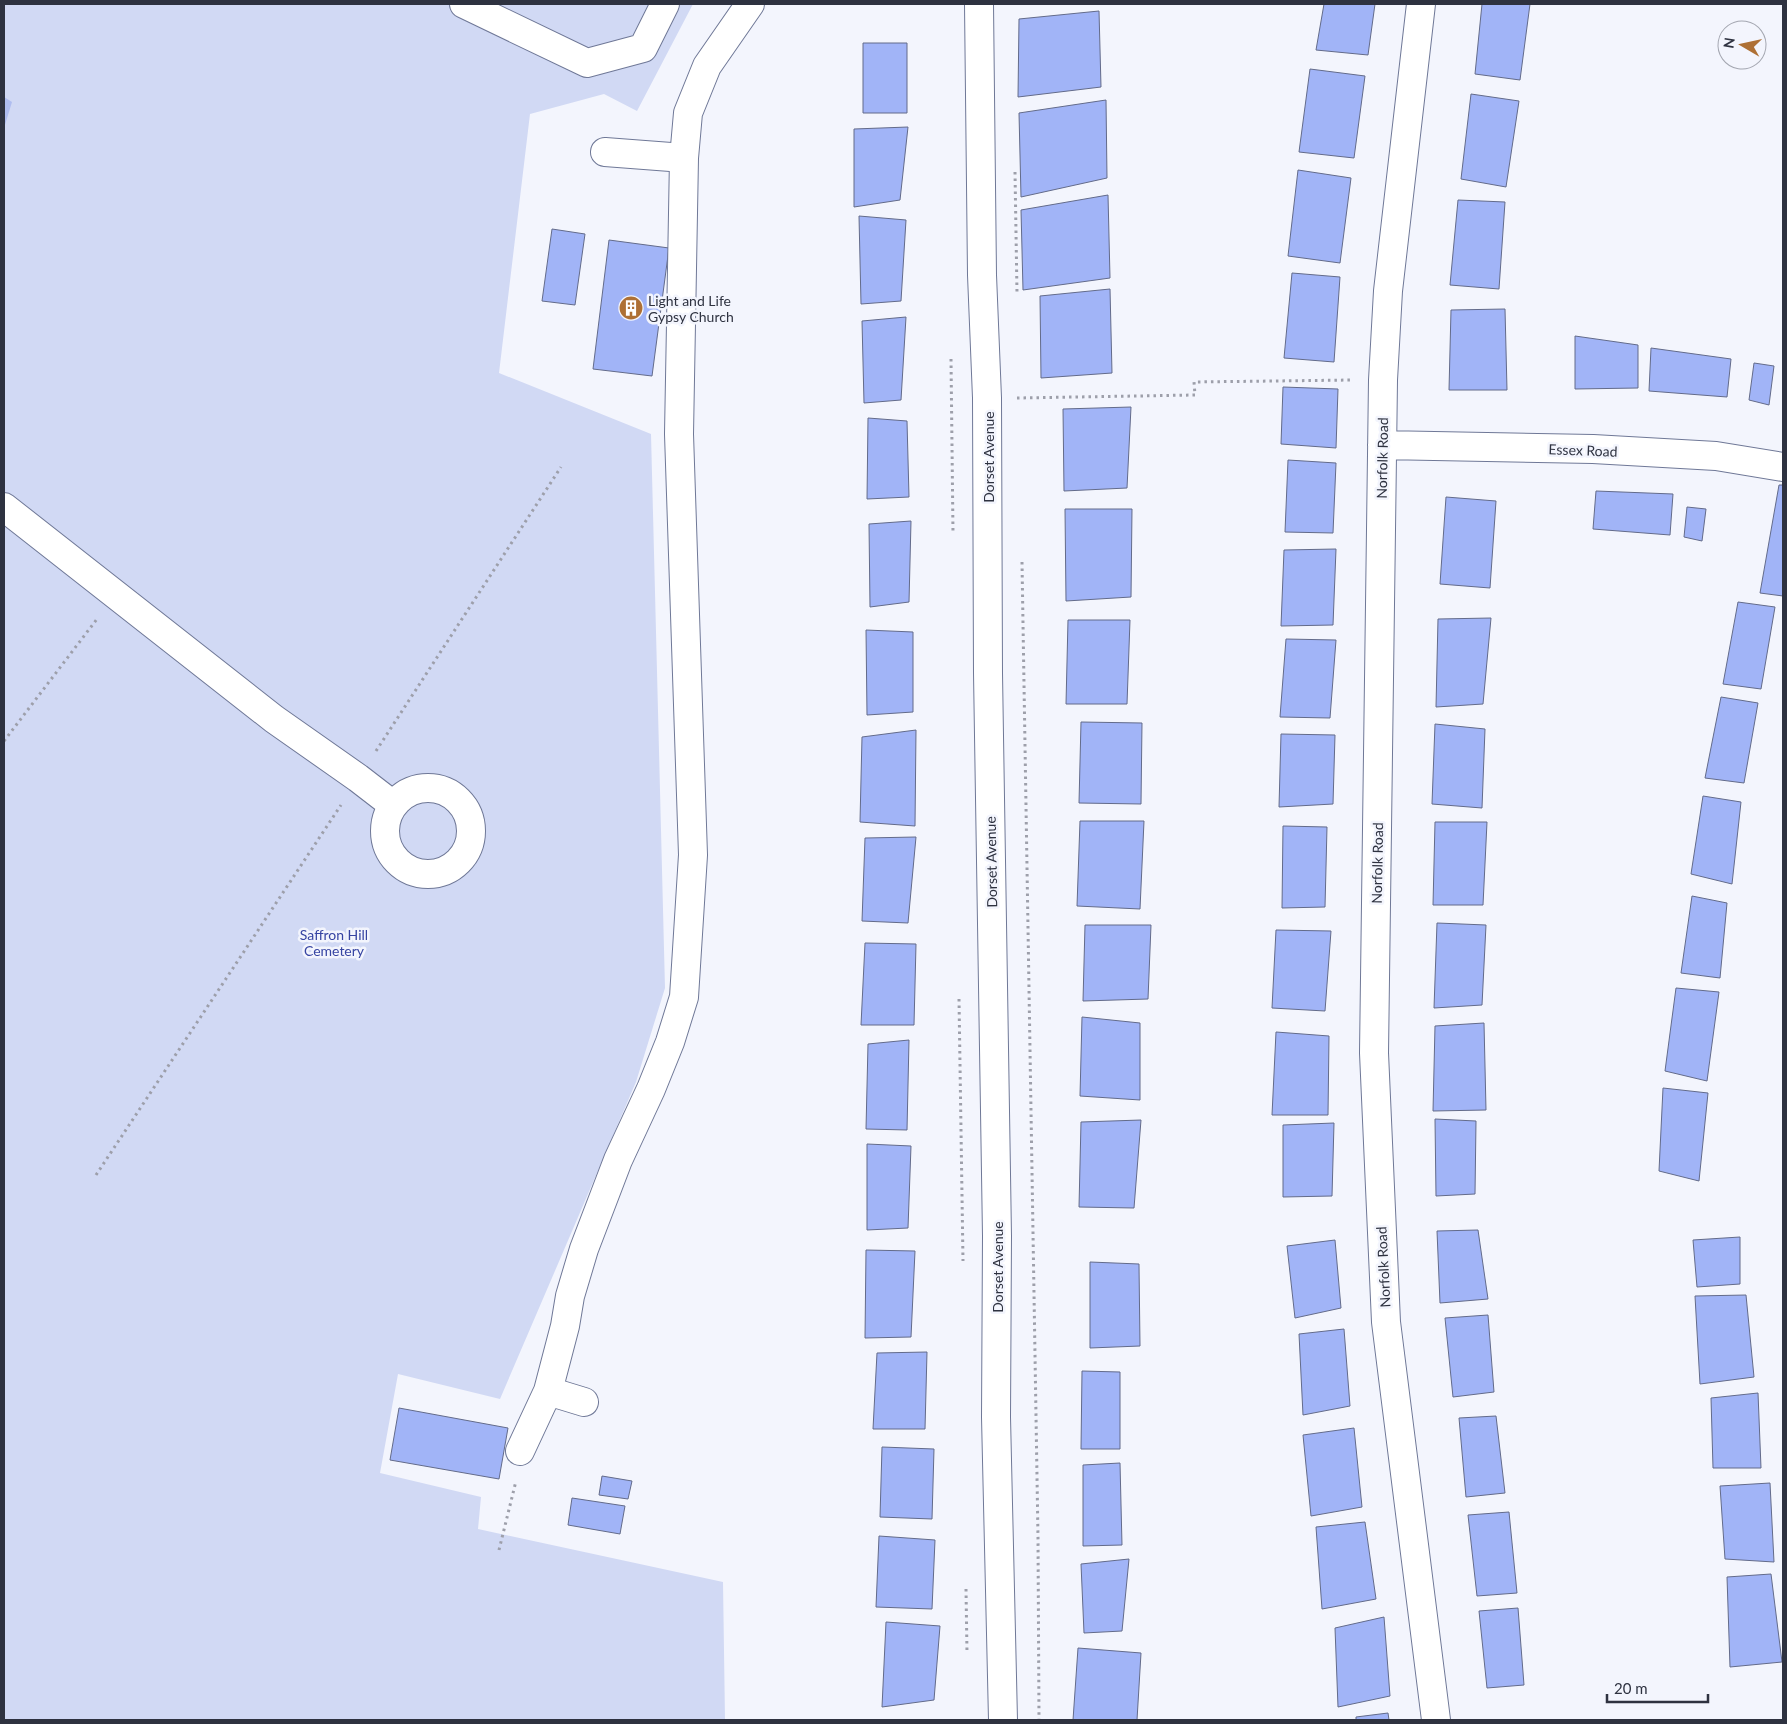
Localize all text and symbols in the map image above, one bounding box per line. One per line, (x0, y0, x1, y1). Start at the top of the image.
north arrow (1717, 20, 1767, 70)
text: N (1719, 36, 1738, 50)
place label: Light and Life Gypsy Church (648, 292, 734, 325)
building icon: Light and Life Gypsy Church (618, 295, 644, 321)
street label: Dorset Avenue (980, 411, 997, 503)
street label: Norfolk Road (1373, 417, 1391, 499)
street label: Essex Road (1548, 440, 1618, 460)
street label: Dorset Avenue (982, 816, 1000, 908)
street label: Norfolk Road (1368, 822, 1386, 904)
park label: Saffron Hill Cemetery (300, 926, 368, 959)
street label: Dorset Avenue (989, 1221, 1006, 1313)
street label: Norfolk Road (1372, 1226, 1394, 1308)
scale bar (1607, 1672, 1708, 1704)
text: 20 m (1614, 1679, 1648, 1697)

